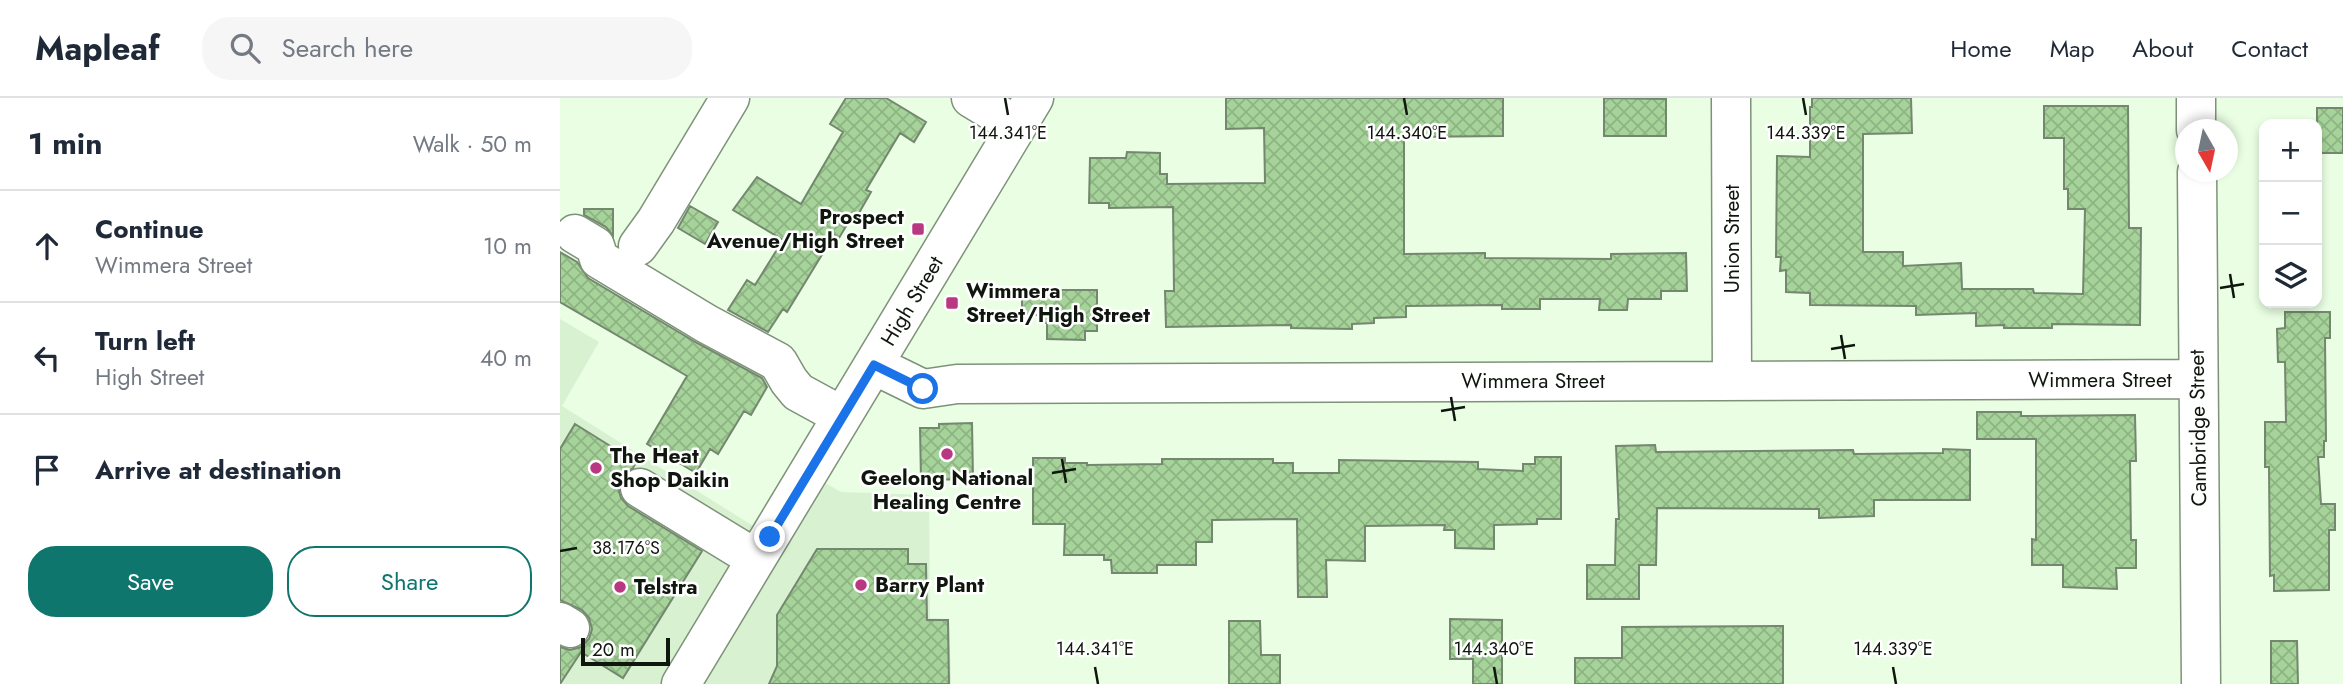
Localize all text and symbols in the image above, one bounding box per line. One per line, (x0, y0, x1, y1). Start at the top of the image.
search box (202, 17, 692, 80)
text: Mapleaf (35, 25, 160, 72)
icon: search (226, 29, 264, 67)
text: Search here (282, 29, 413, 67)
text: Home (1950, 31, 2012, 66)
text: Map (2050, 31, 2094, 66)
text: About (2132, 31, 2193, 66)
text: Contact (2231, 31, 2308, 66)
north arrow (2175, 119, 2238, 182)
map controls (2259, 119, 2322, 308)
button: + (2259, 119, 2322, 182)
text: 144.341°E (969, 120, 1047, 146)
text: 144.340°E (1367, 120, 1447, 146)
text: 144.339°E (1766, 120, 1846, 146)
text: 1 min (28, 122, 102, 165)
text: Walk · 50 m (413, 127, 532, 161)
button: − (2259, 182, 2322, 245)
street label: Union Street (1717, 185, 1747, 293)
place label: Prospect Avenue/High Street (706, 202, 904, 256)
text: Continue (95, 210, 204, 248)
marker: Prospect Avenue/High Street (910, 221, 926, 237)
icon: ahead (28, 227, 66, 265)
text: 10 m (483, 229, 532, 263)
button: layers (2259, 245, 2322, 308)
text: Wimmera Street (95, 248, 252, 282)
street label: High Street (873, 250, 951, 352)
place label: Wimmera Street/High Street (966, 276, 1150, 330)
marker: Wimmera Street/High Street (944, 295, 960, 311)
text: Turn left (95, 322, 195, 360)
icon: left (28, 339, 66, 377)
text: 40 m (480, 341, 532, 375)
street label: Cambridge Street (2182, 349, 2214, 507)
text: High Street (95, 360, 204, 394)
street label: Wimmera Street (2028, 365, 2172, 395)
street label: Wimmera Street (1461, 366, 1605, 396)
route start (907, 373, 938, 404)
place label: The Heat Shop Daikin (610, 441, 729, 495)
marker: Geelong National Healing Centre (939, 446, 955, 462)
icon: arrive (28, 451, 66, 489)
text: Arrive at destination (95, 451, 342, 489)
marker: The Heat Shop Daikin (588, 460, 604, 476)
place label: Geelong National Healing Centre (861, 463, 1033, 517)
route end (754, 521, 785, 552)
text: 38.176°S (592, 535, 660, 561)
button: Save (28, 546, 273, 617)
button: Share (287, 546, 532, 617)
place label: Barry Plant (875, 570, 985, 600)
place label: Telstra (634, 572, 698, 602)
marker: Barry Plant (853, 577, 869, 593)
marker: Telstra (612, 579, 628, 595)
scale bar (581, 635, 670, 667)
text: 20 m (592, 636, 635, 663)
text: 144.341°E (1056, 636, 1134, 662)
text: 144.340°E (1454, 636, 1534, 662)
text: 144.339°E (1853, 636, 1933, 662)

